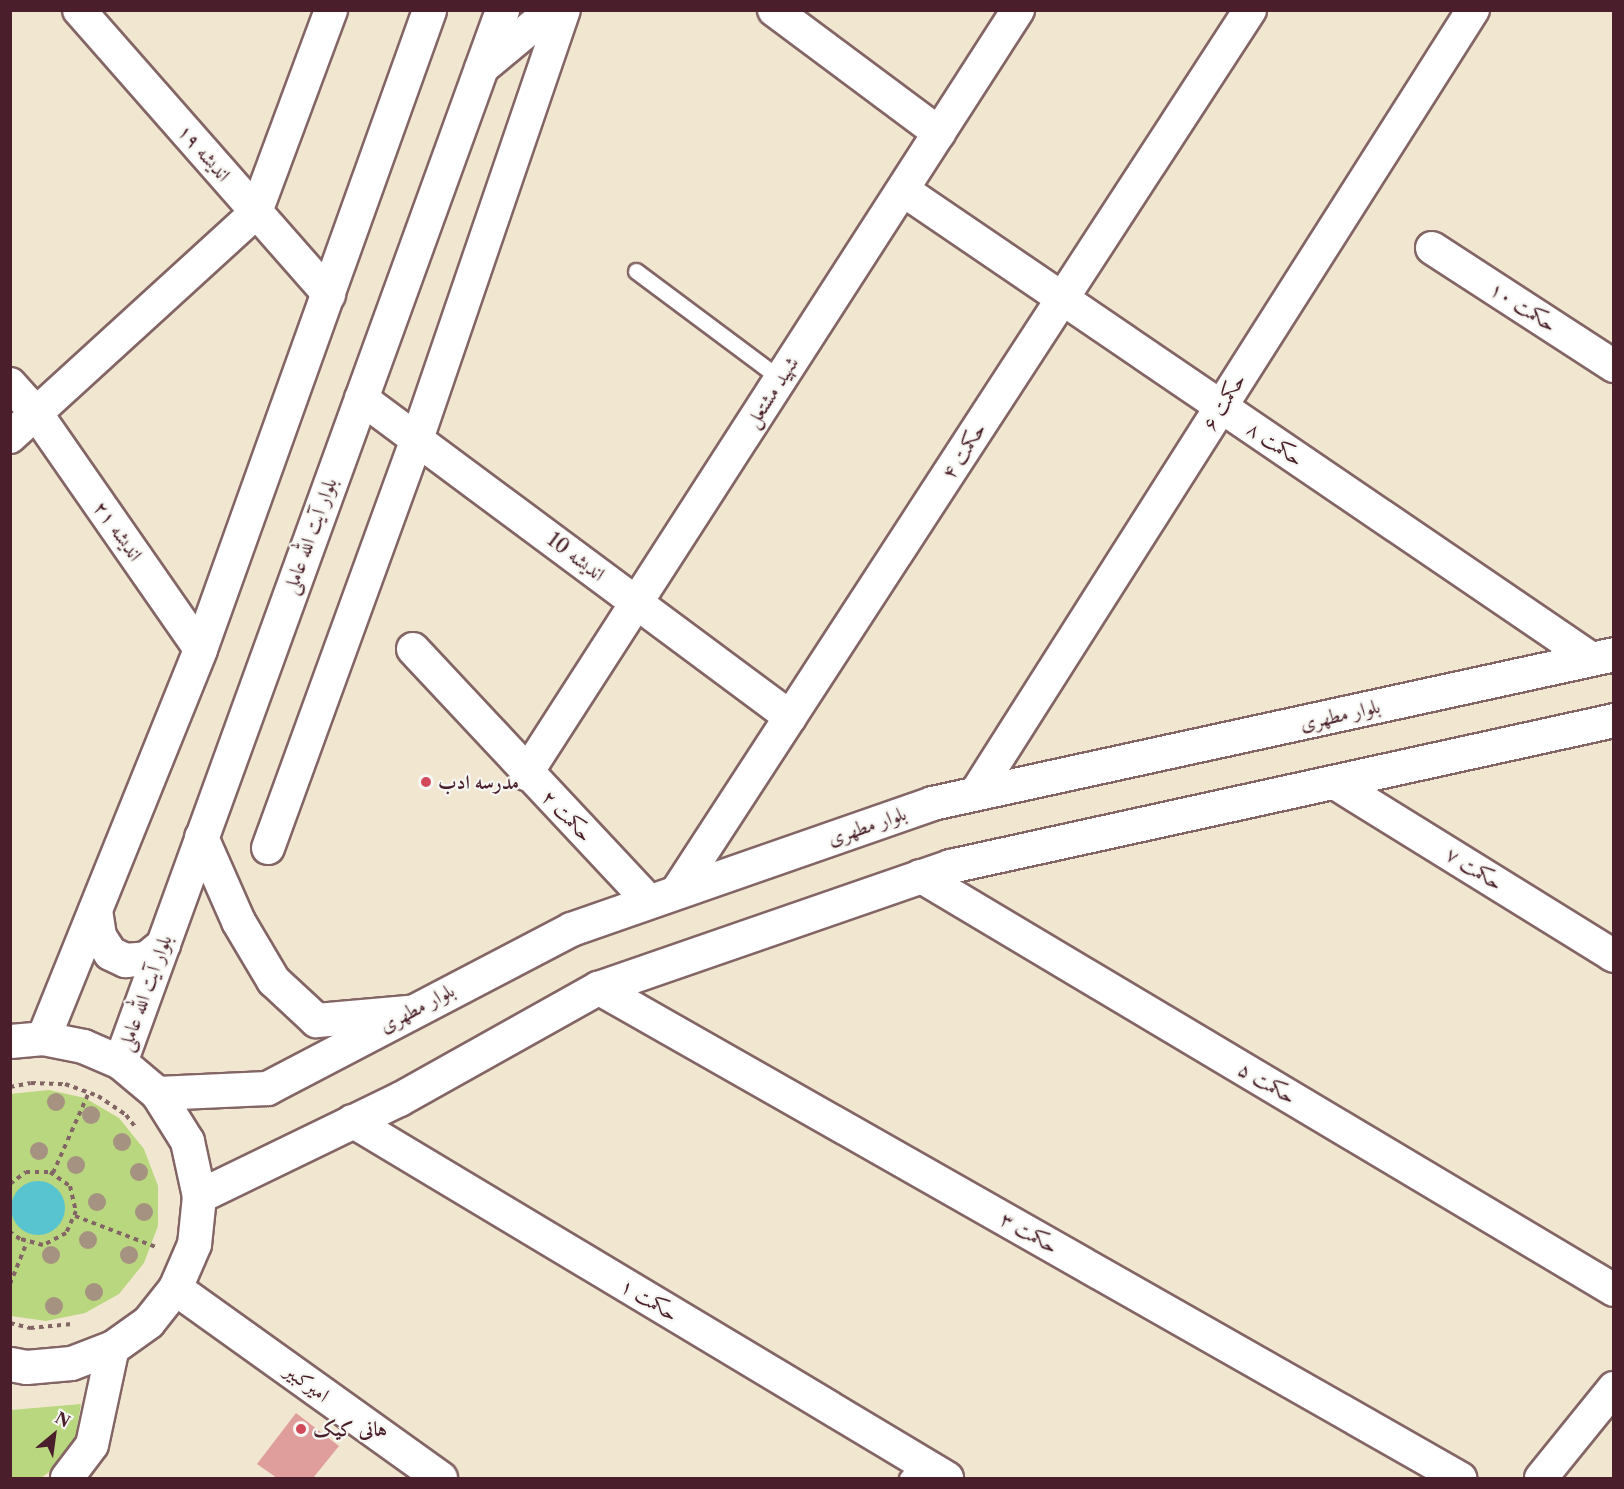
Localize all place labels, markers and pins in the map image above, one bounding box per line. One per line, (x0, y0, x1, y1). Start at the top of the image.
place label: مدرسه ادب (438, 770, 519, 794)
marker: مدرسه ادب (419, 775, 433, 789)
place label: هانی کیک (313, 1417, 387, 1441)
marker: هانی کیک (294, 1422, 308, 1436)

